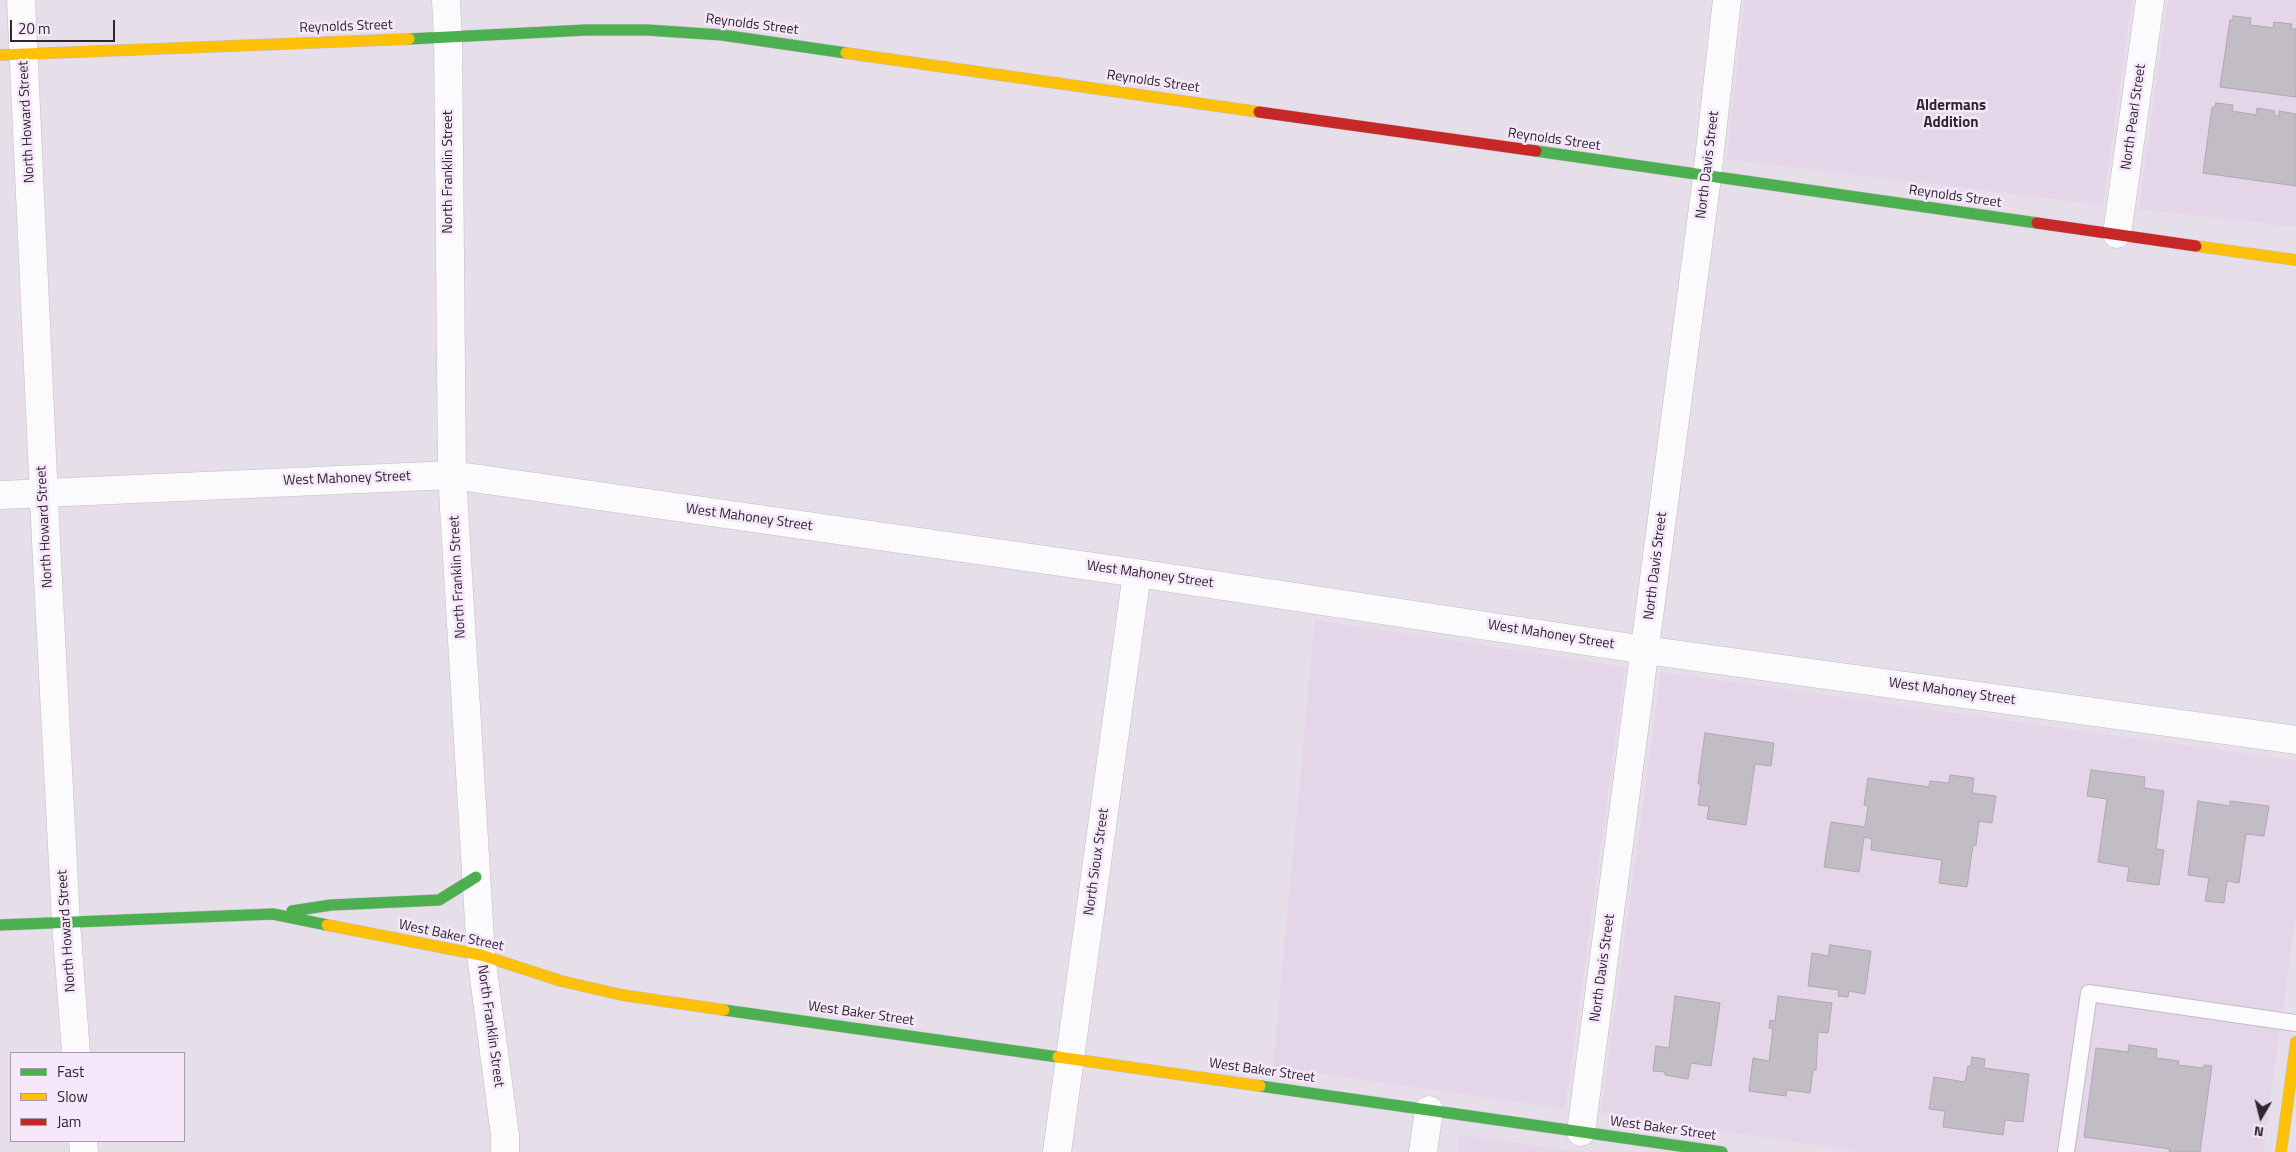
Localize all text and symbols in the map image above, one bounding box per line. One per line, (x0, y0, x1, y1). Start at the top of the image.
scale bar (12, 10, 118, 42)
street label: Reynolds Street (705, 11, 799, 39)
text: 20 m (18, 17, 51, 40)
street label: Reynolds Street (299, 17, 393, 37)
street label: North Howard Street (15, 60, 39, 184)
street label: North Pearl Street (2118, 63, 2150, 171)
street label: Reynolds Street (1106, 67, 1200, 97)
district label: Aldermans Addition (1916, 97, 1986, 132)
street label: North Franklin Street (441, 110, 457, 234)
street label: North Davis Street (1693, 110, 1723, 220)
street label: Reynolds Street (1507, 125, 1601, 155)
street label: Reynolds Street (1908, 182, 2002, 212)
street label: North Howard Street (33, 465, 57, 589)
street label: West Mahoney Street (283, 468, 411, 490)
street label: West Mahoney Street (685, 501, 813, 535)
street label: North Davis Street (1641, 511, 1671, 621)
street label: North Franklin Street (446, 515, 470, 639)
street label: West Mahoney Street (1086, 558, 1214, 592)
street label: West Mahoney Street (1487, 617, 1615, 653)
street label: West Mahoney Street (1888, 675, 2016, 709)
street label: North Sioux Street (1081, 807, 1113, 917)
street label: North Howard Street (54, 869, 80, 993)
street label: North Davis Street (1587, 913, 1619, 1023)
street label: West Baker Street (397, 917, 505, 955)
street label: North Franklin Street (473, 964, 507, 1088)
street label: West Baker Street (807, 998, 915, 1030)
legend (10, 1052, 185, 1142)
street label: West Baker Street (1208, 1055, 1316, 1087)
text: Fast (57, 1060, 84, 1083)
text: Slow (57, 1085, 88, 1108)
north arrow (2236, 1092, 2286, 1142)
text: Jam (57, 1110, 81, 1133)
street label: West Baker Street (1609, 1113, 1717, 1145)
text: N (2253, 1121, 2265, 1143)

